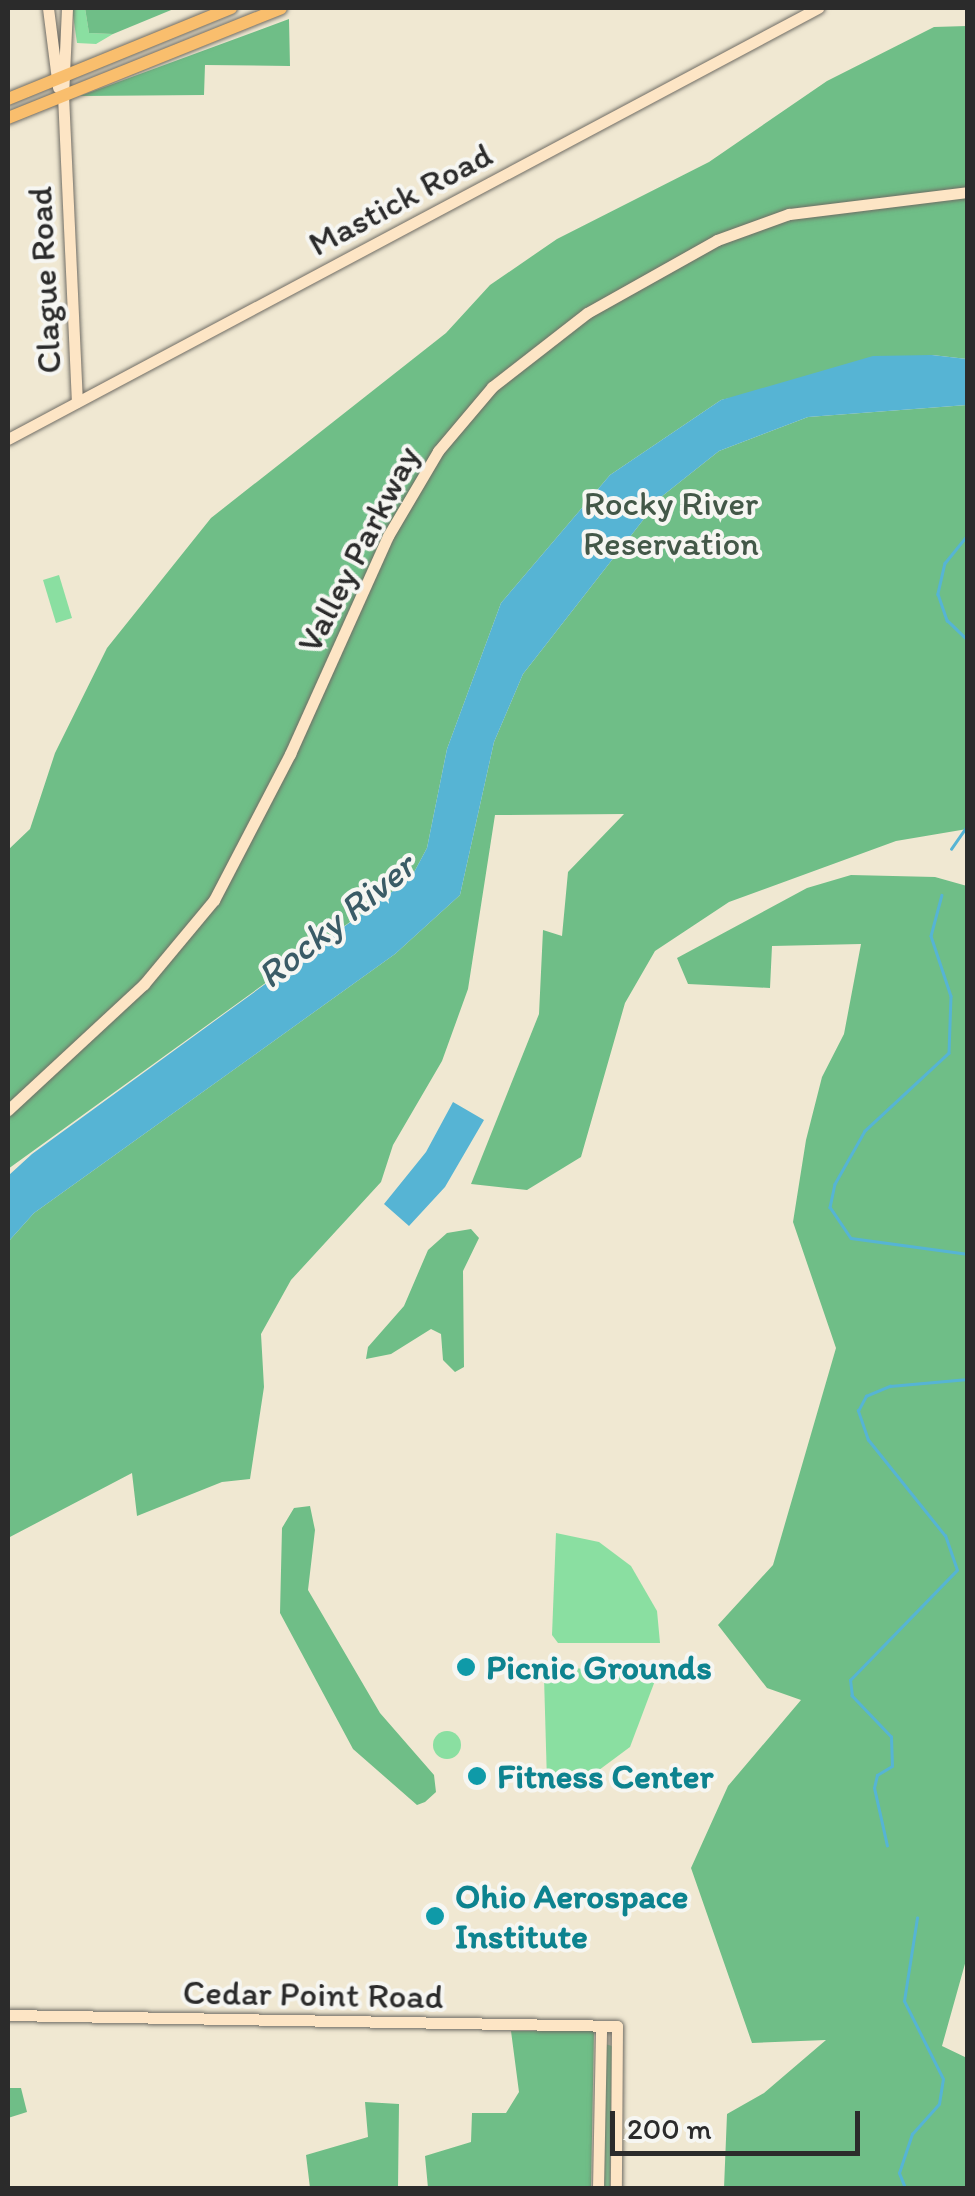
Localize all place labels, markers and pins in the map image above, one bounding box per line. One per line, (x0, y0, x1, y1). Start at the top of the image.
place label: Picnic Grounds (486, 1646, 712, 1688)
marker: Picnic Grounds (455, 1656, 477, 1678)
place label: Fitness Center (497, 1755, 714, 1797)
marker: Fitness Center (466, 1765, 488, 1787)
place label: Ohio Aerospace Institute (455, 1875, 690, 1957)
marker: Ohio Aerospace Institute (424, 1905, 446, 1927)

